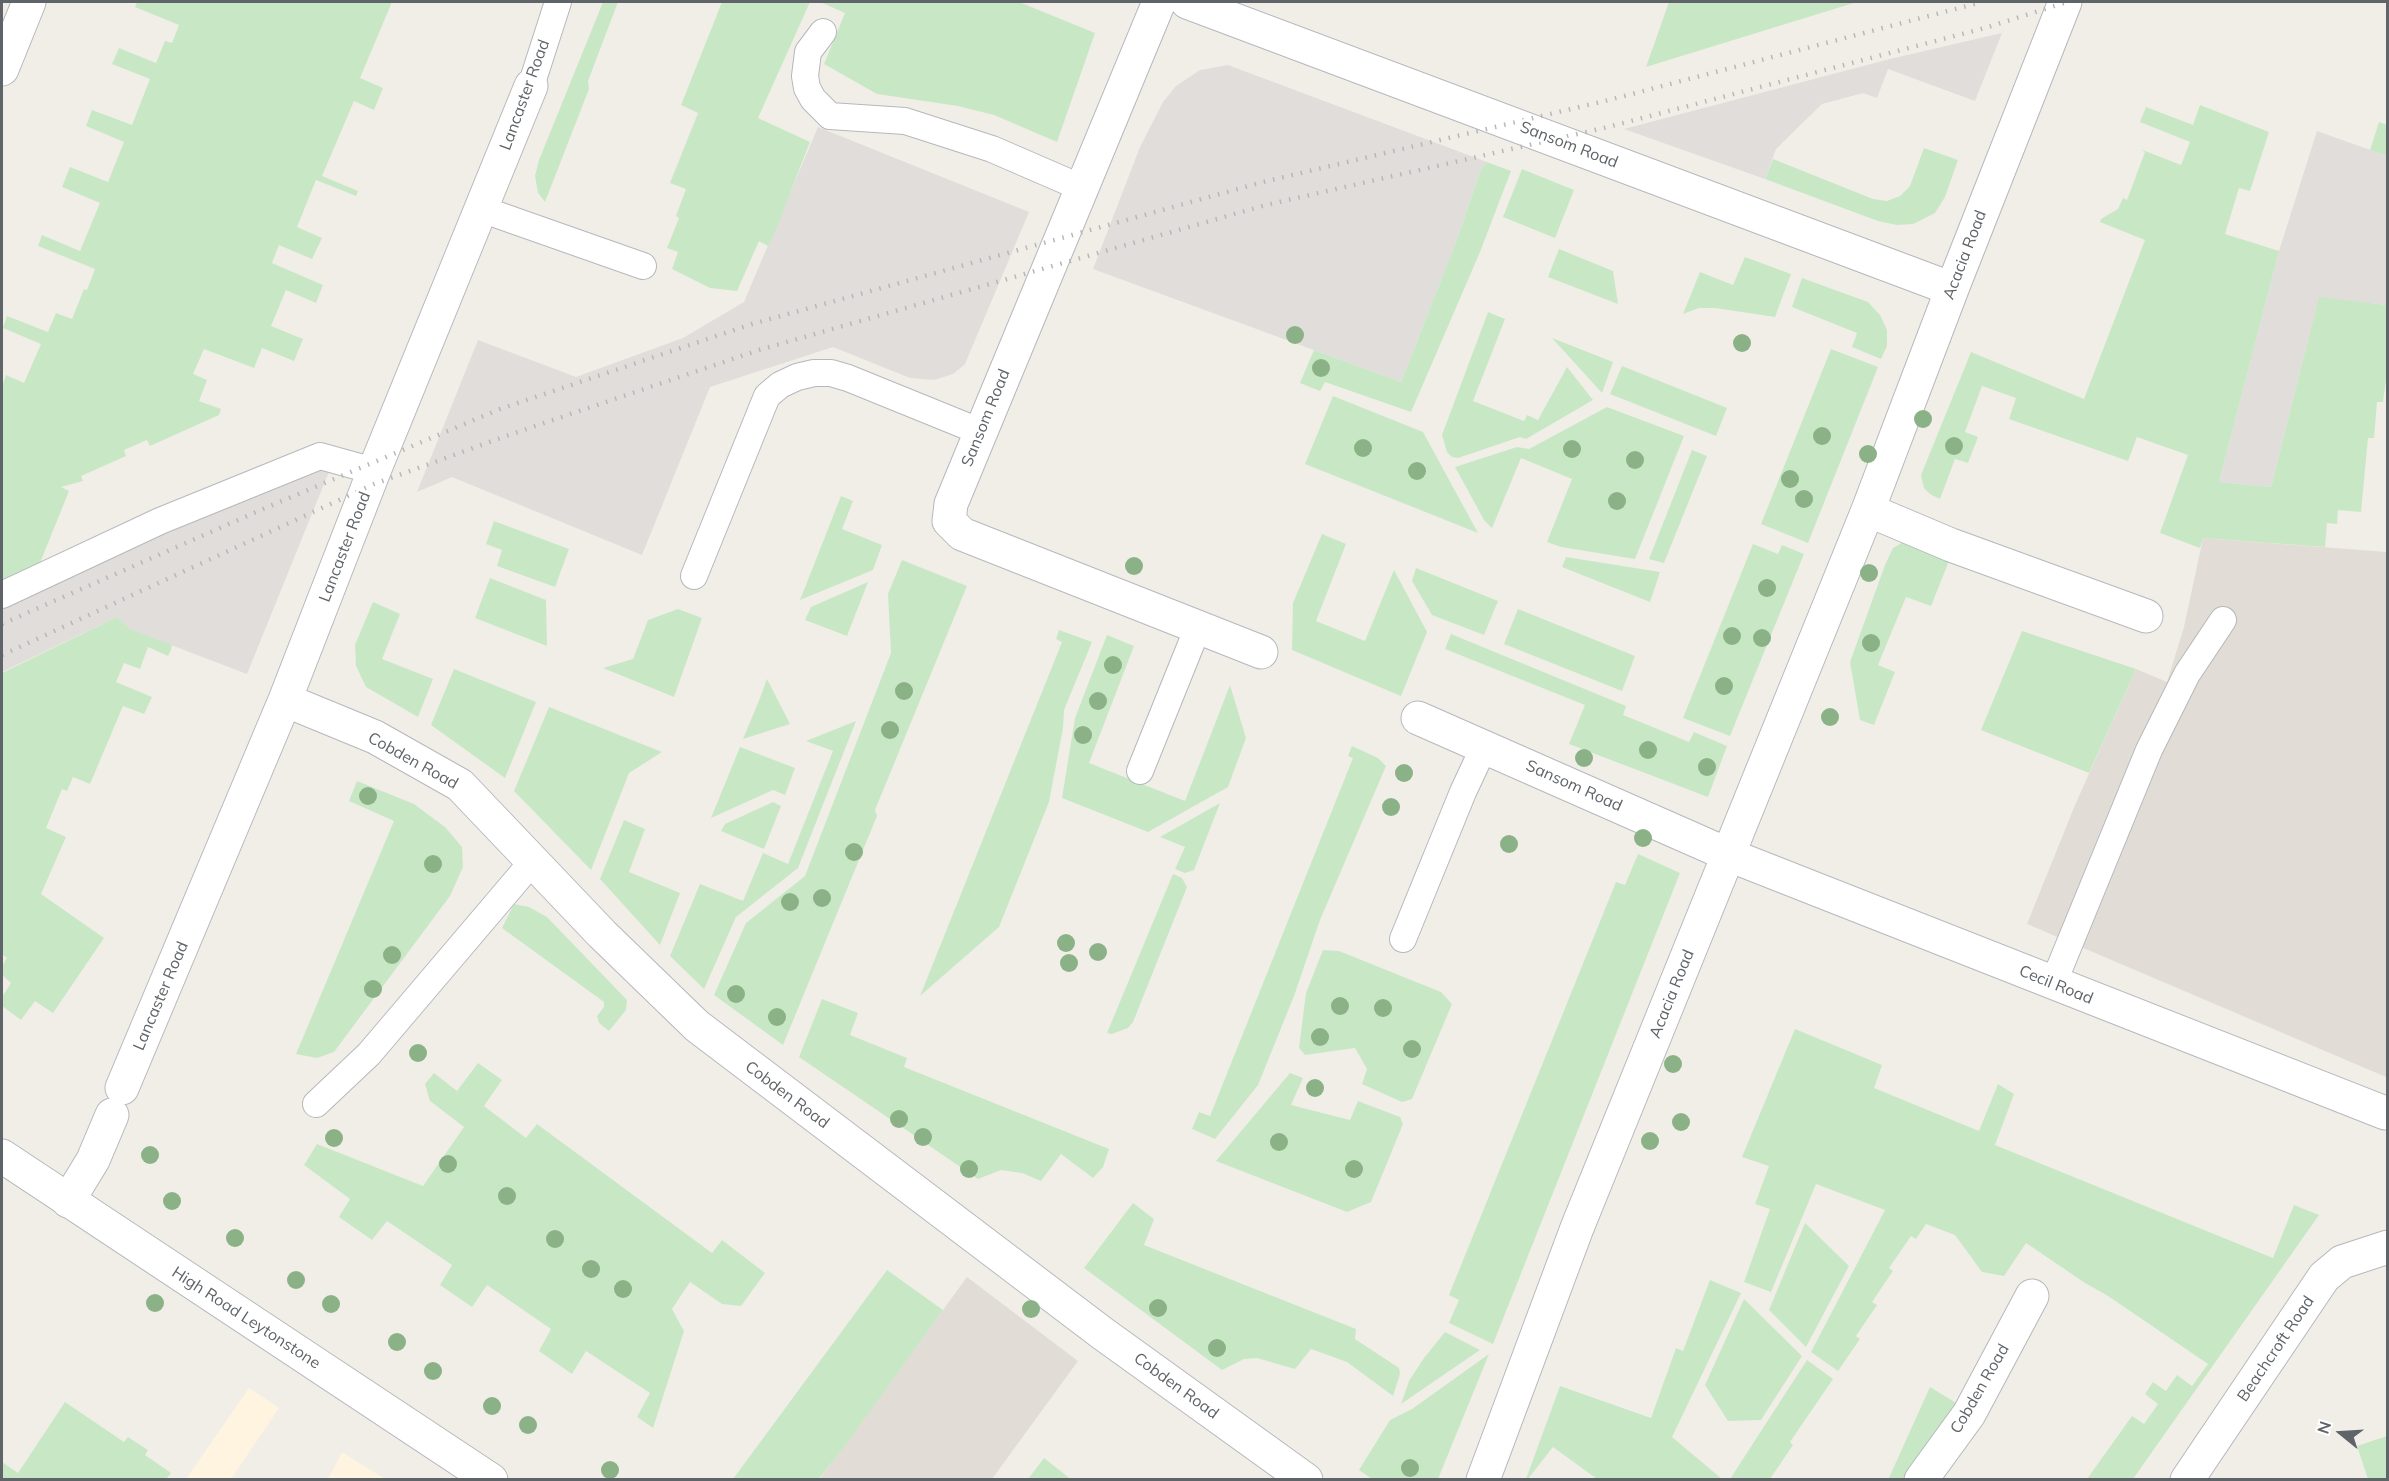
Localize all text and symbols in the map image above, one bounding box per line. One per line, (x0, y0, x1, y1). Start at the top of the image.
street label: Lancaster Road (496, 37, 554, 153)
street label: Sansom Road (1517, 117, 1621, 173)
street label: Acacia Road (1939, 208, 1991, 302)
street label: Sansom Road (958, 366, 1014, 470)
street label: Lancaster Road (315, 489, 375, 605)
street label: Cobden Road (365, 728, 461, 794)
street label: Sansom Road (1523, 756, 1625, 816)
street label: Lancaster Road (129, 939, 193, 1053)
street label: Acacia Road (1646, 947, 1698, 1041)
street label: Cecil Road (2016, 961, 2096, 1009)
street label: Cobden Road (741, 1057, 833, 1133)
street label: High Road Leytonstone (168, 1263, 324, 1373)
street label: Beachcroft Road (2234, 1293, 2318, 1405)
street label: Cobden Road (1947, 1341, 2013, 1437)
street label: Cobden Road (1130, 1349, 1222, 1423)
north arrow (2311, 1403, 2371, 1463)
text: N (2313, 1419, 2335, 1436)

